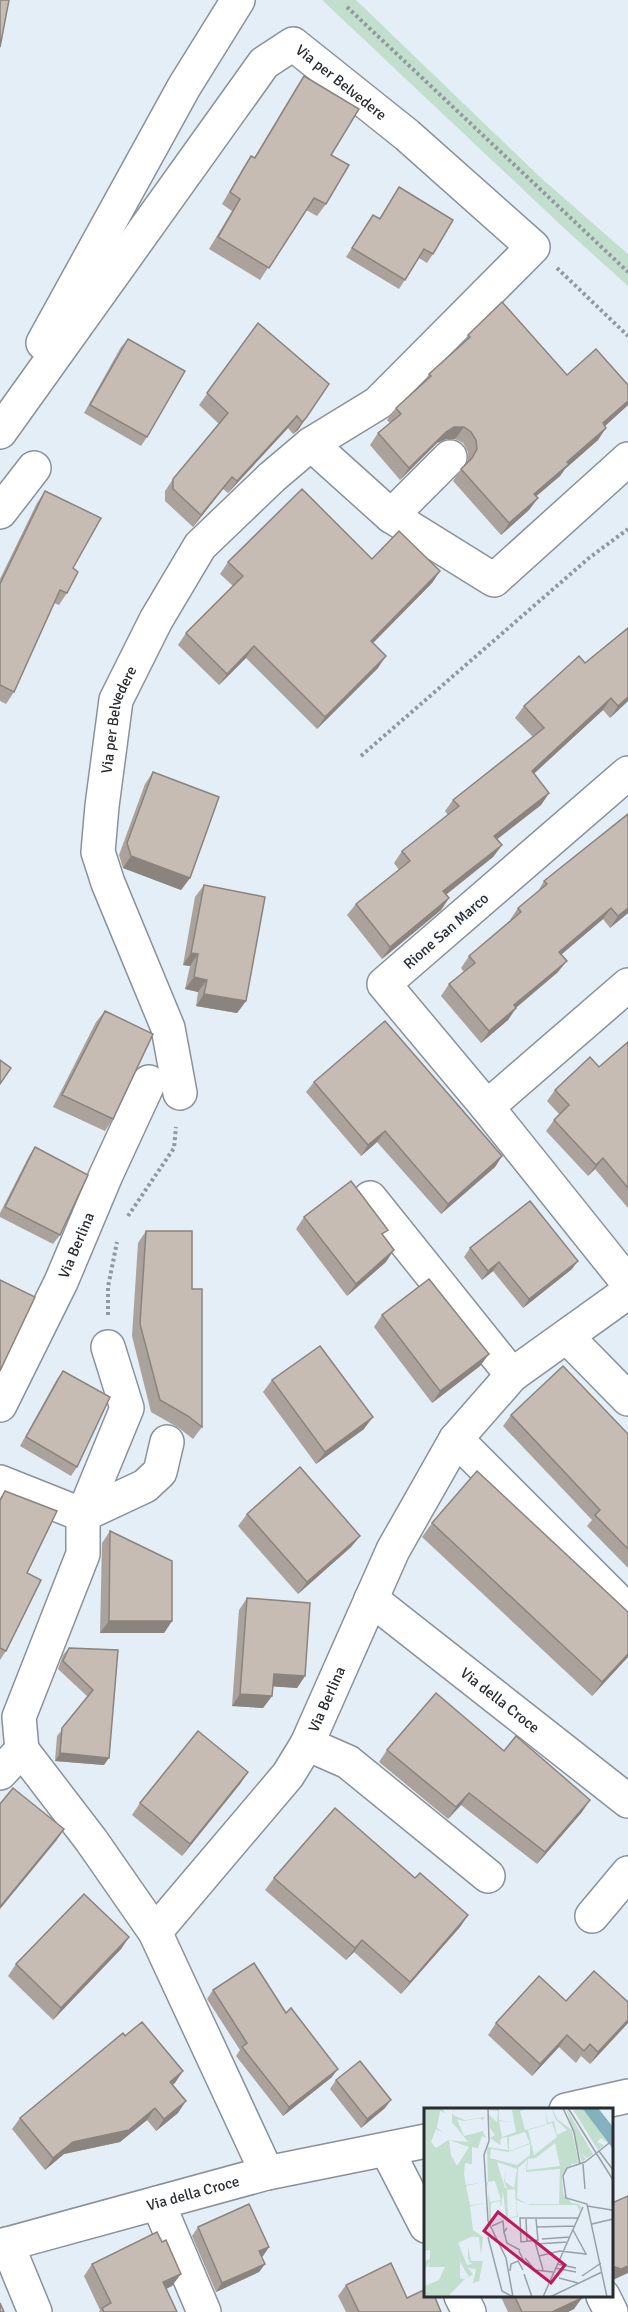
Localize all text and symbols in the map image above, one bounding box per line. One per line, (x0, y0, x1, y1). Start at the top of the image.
street label: Via per Belvedere (292, 41, 390, 124)
street label: Via per Belvedere (97, 663, 141, 775)
street label: Rione San Marco (400, 889, 492, 973)
street label: Via Berlina (55, 1210, 98, 1281)
street label: Via Berlina (304, 1664, 349, 1735)
street label: Via della Croce (457, 1664, 543, 1737)
inset map (424, 2108, 613, 2297)
street label: Via della Croce (145, 2172, 241, 2215)

